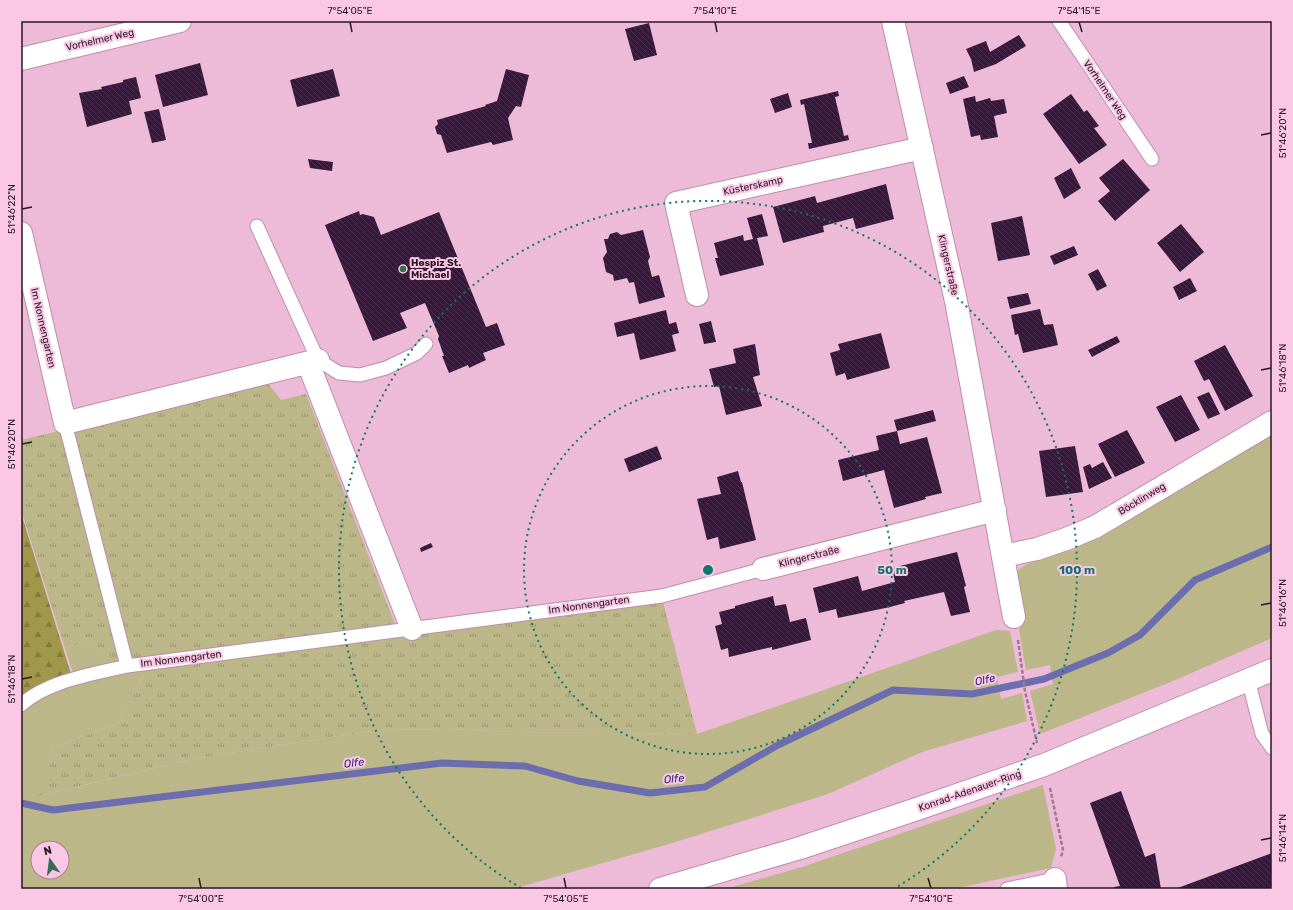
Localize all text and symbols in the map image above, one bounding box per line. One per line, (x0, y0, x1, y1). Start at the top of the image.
text: 7°54'05"E (327, 5, 373, 17)
text: 7°54'10"E (693, 5, 737, 17)
text: 7°54'15"E (1057, 5, 1101, 17)
street label: Vorhelmer Weg (65, 26, 135, 54)
street label: Vorhelmer Weg (1081, 58, 1129, 122)
text: 51°46'20"N (1277, 108, 1289, 158)
street label: Küsterskamp (722, 174, 784, 198)
text: 51°46'22"N (6, 184, 18, 234)
street label: Klingerstraße (935, 233, 961, 297)
place label: Hospiz St. Michael (411, 257, 461, 281)
marker: Hospiz St. Michael (398, 264, 408, 274)
street label: Im Nonnengarten (28, 287, 58, 369)
text: 51°46'18"N (1277, 343, 1289, 392)
text: 51°46'20"N (6, 419, 18, 469)
street label: Böcklinweg (1116, 480, 1168, 518)
street label: Klingerstraße (777, 544, 841, 570)
centre of rings (701, 563, 715, 577)
text: 50 m (877, 563, 907, 577)
text: 100 m (1059, 563, 1095, 577)
text: 51°46'16"N (1277, 579, 1289, 627)
street label: Im Nonnengarten (548, 593, 630, 617)
street label: Im Nonnengarten (140, 648, 222, 670)
text: 51°46'18"N (6, 654, 18, 703)
water label: Olfe (974, 672, 996, 688)
water label: Olfe (343, 755, 365, 771)
street label: Konrad-Adenauer-Ring (917, 768, 1023, 814)
water label: Olfe (663, 771, 685, 787)
text: 51°46'14"N (1277, 814, 1289, 862)
north arrow (30, 840, 70, 880)
text: N (42, 843, 53, 858)
text: 7°54'00"E (178, 893, 224, 905)
text: 7°54'05"E (543, 893, 589, 905)
text: 7°54'10"E (909, 893, 953, 905)

